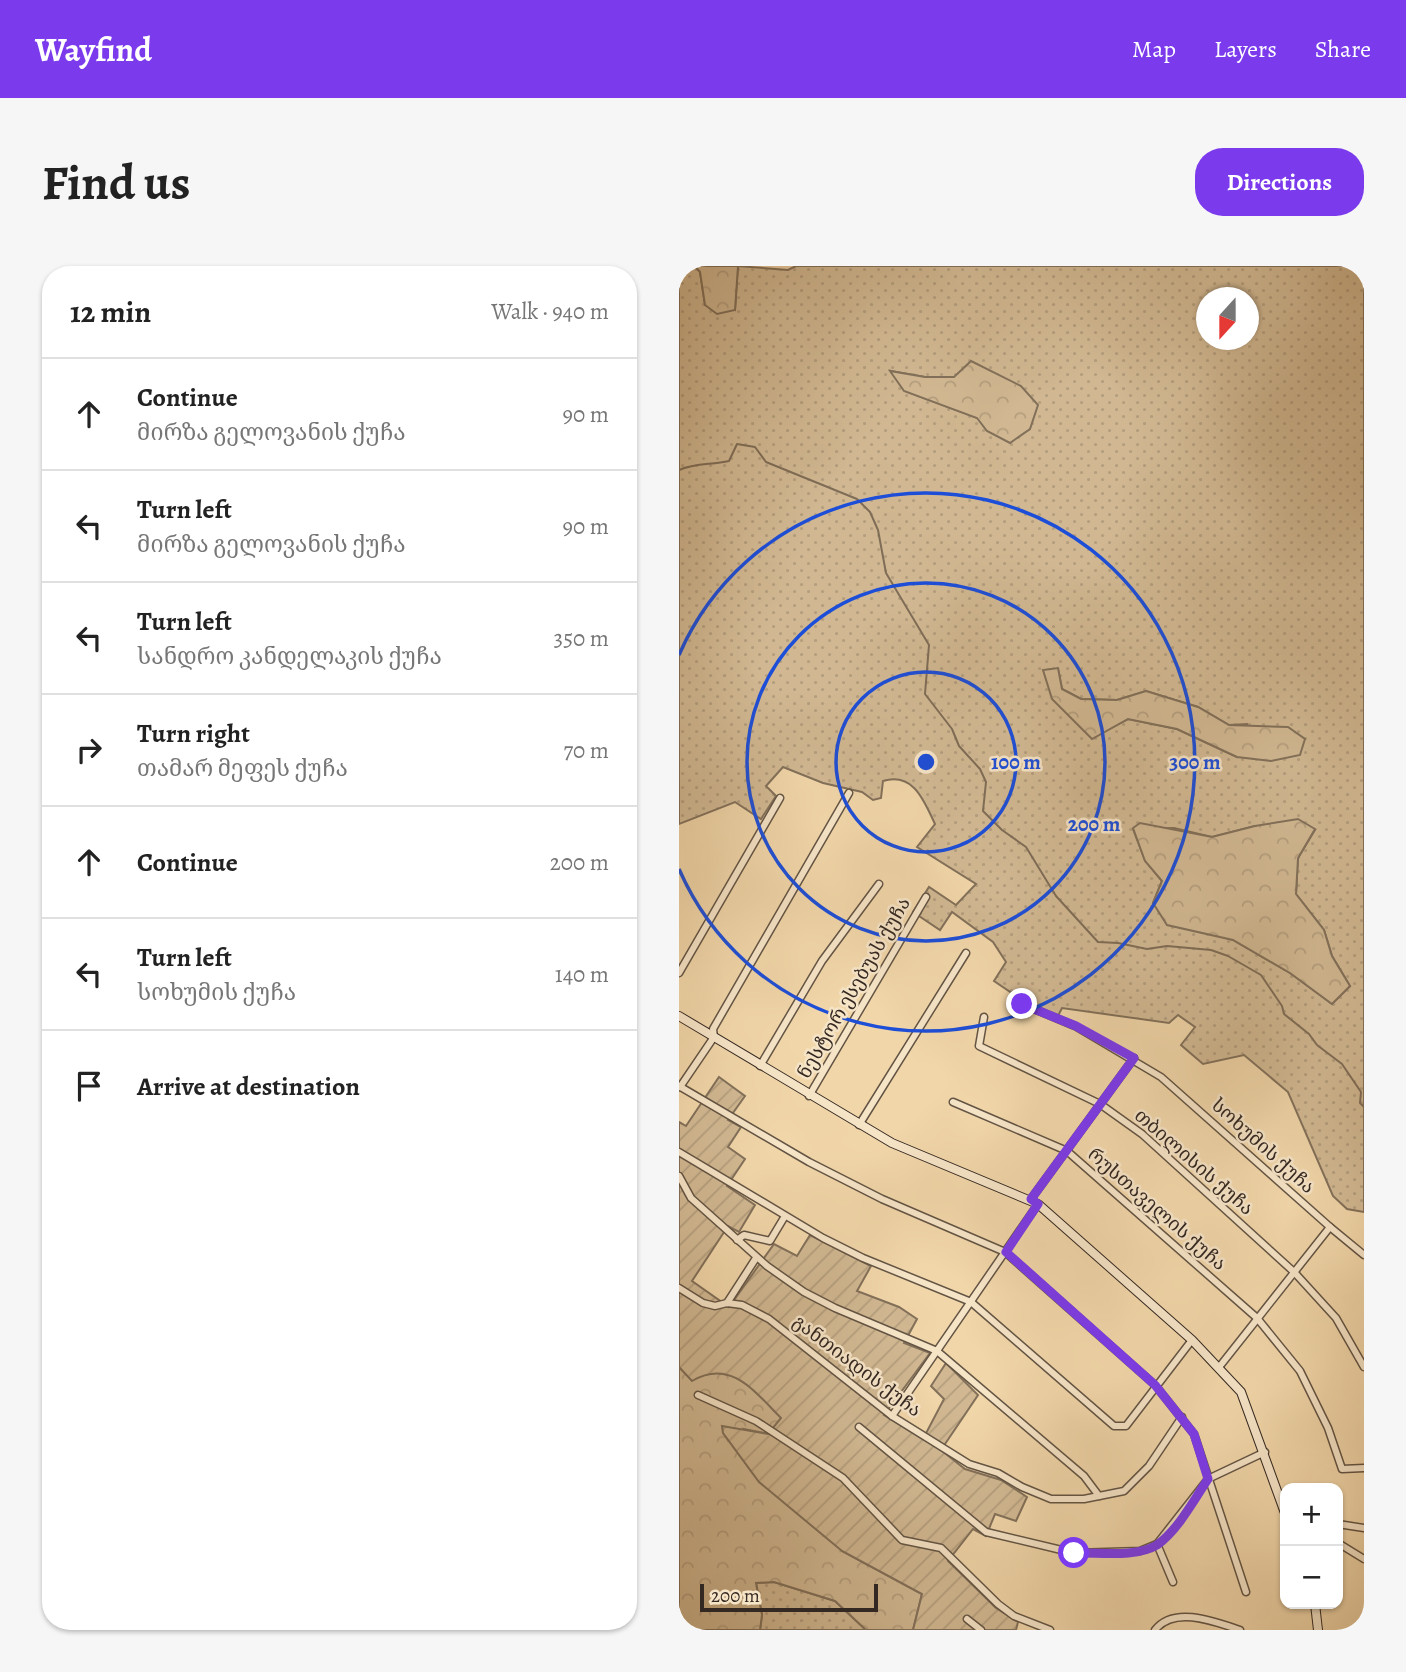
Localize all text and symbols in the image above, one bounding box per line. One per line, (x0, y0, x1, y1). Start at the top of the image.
text: Wayfind (35, 27, 152, 72)
text: Map (1132, 33, 1176, 65)
text: Layers (1214, 33, 1277, 65)
text: Share (1315, 33, 1371, 65)
button: Directions (1195, 148, 1364, 216)
text: Find us (42, 149, 190, 216)
north arrow (1196, 287, 1259, 350)
text: 12 min (70, 292, 151, 332)
text: Walk · 940 m (491, 296, 609, 327)
text: Continue (137, 380, 238, 415)
icon: ahead (70, 395, 108, 433)
text: 90 m (563, 399, 609, 430)
text: მირზა გელოვანის ქუჩა (137, 417, 406, 448)
text: Turn left (137, 492, 232, 527)
icon: left (70, 507, 108, 545)
text: 90 m (563, 511, 609, 542)
text: მირზა გელოვანის ქუჩა (137, 529, 406, 560)
text: Turn left (137, 604, 232, 639)
icon: left (70, 619, 108, 657)
text: 350 m (554, 623, 609, 654)
text: სანდრო კანდელაკის ქუჩა (137, 641, 442, 672)
text: Turn right (137, 716, 250, 751)
icon: right (70, 731, 108, 769)
text: 70 m (563, 735, 609, 766)
text: 100 m (991, 748, 1041, 776)
text: 300 m (1169, 748, 1221, 776)
centre of rings (914, 750, 938, 774)
text: თამარ მეფეს ქუჩა (137, 753, 348, 784)
text: 200 m (1068, 810, 1121, 838)
icon: ahead (70, 843, 108, 881)
text: Continue (137, 845, 238, 880)
text: 200 m (550, 847, 609, 878)
street label: ნესტორ ესებუას ქუჩა (791, 892, 917, 1084)
text: Turn left (137, 940, 232, 975)
icon: left (70, 955, 108, 993)
text: 140 m (555, 959, 609, 990)
text: სოხუმის ქუჩა (137, 977, 296, 1008)
route end (1006, 988, 1037, 1019)
icon: arrive (70, 1067, 108, 1105)
text: Arrive at destination (137, 1069, 360, 1104)
street label: სოხუმის ქუჩა (1205, 1092, 1321, 1200)
street label: თბილისის ქუჩა (1129, 1103, 1259, 1221)
street label: რუსთაველის ქუჩა (1082, 1142, 1232, 1276)
street label: განთიადის ქუჩა (787, 1309, 927, 1423)
map controls (1280, 1483, 1343, 1609)
button: + (1280, 1483, 1343, 1546)
route start (1058, 1537, 1089, 1568)
button: − (1280, 1546, 1343, 1609)
scale bar (700, 1581, 879, 1613)
text: 200 m (711, 1583, 760, 1609)

